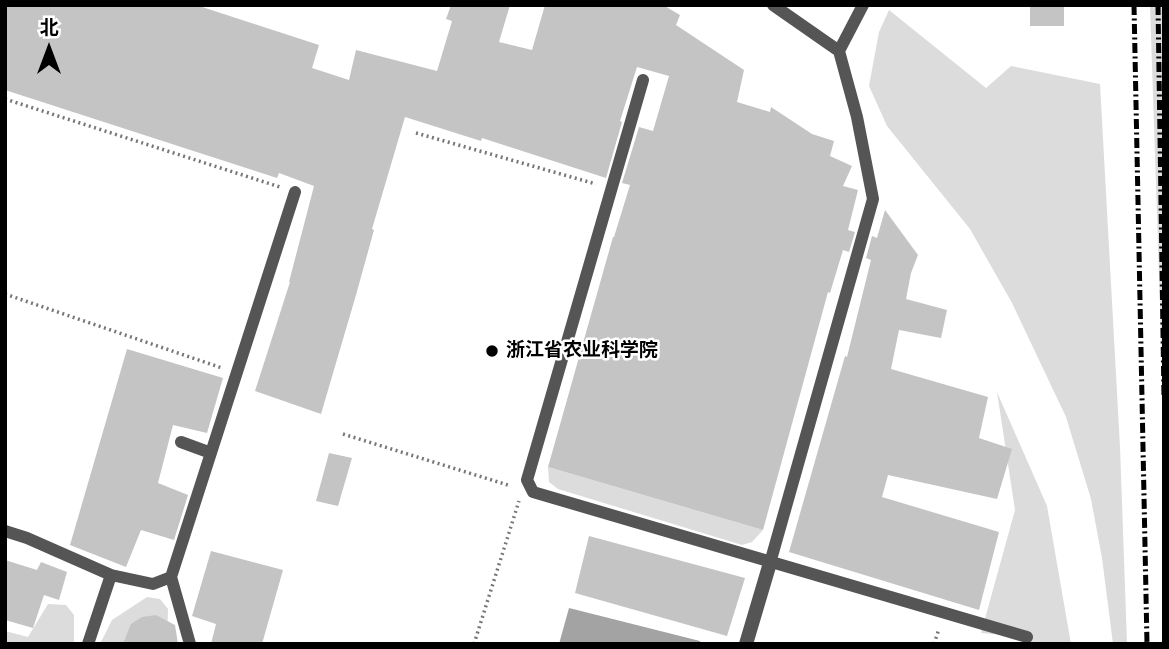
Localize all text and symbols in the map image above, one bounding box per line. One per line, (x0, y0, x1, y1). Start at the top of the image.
north arrow (14, 14, 84, 84)
text: 北 (39, 17, 59, 38)
place label: 浙江省农业科学院 (506, 340, 658, 362)
marker: 浙江省农业科学院 (484, 343, 500, 359)

